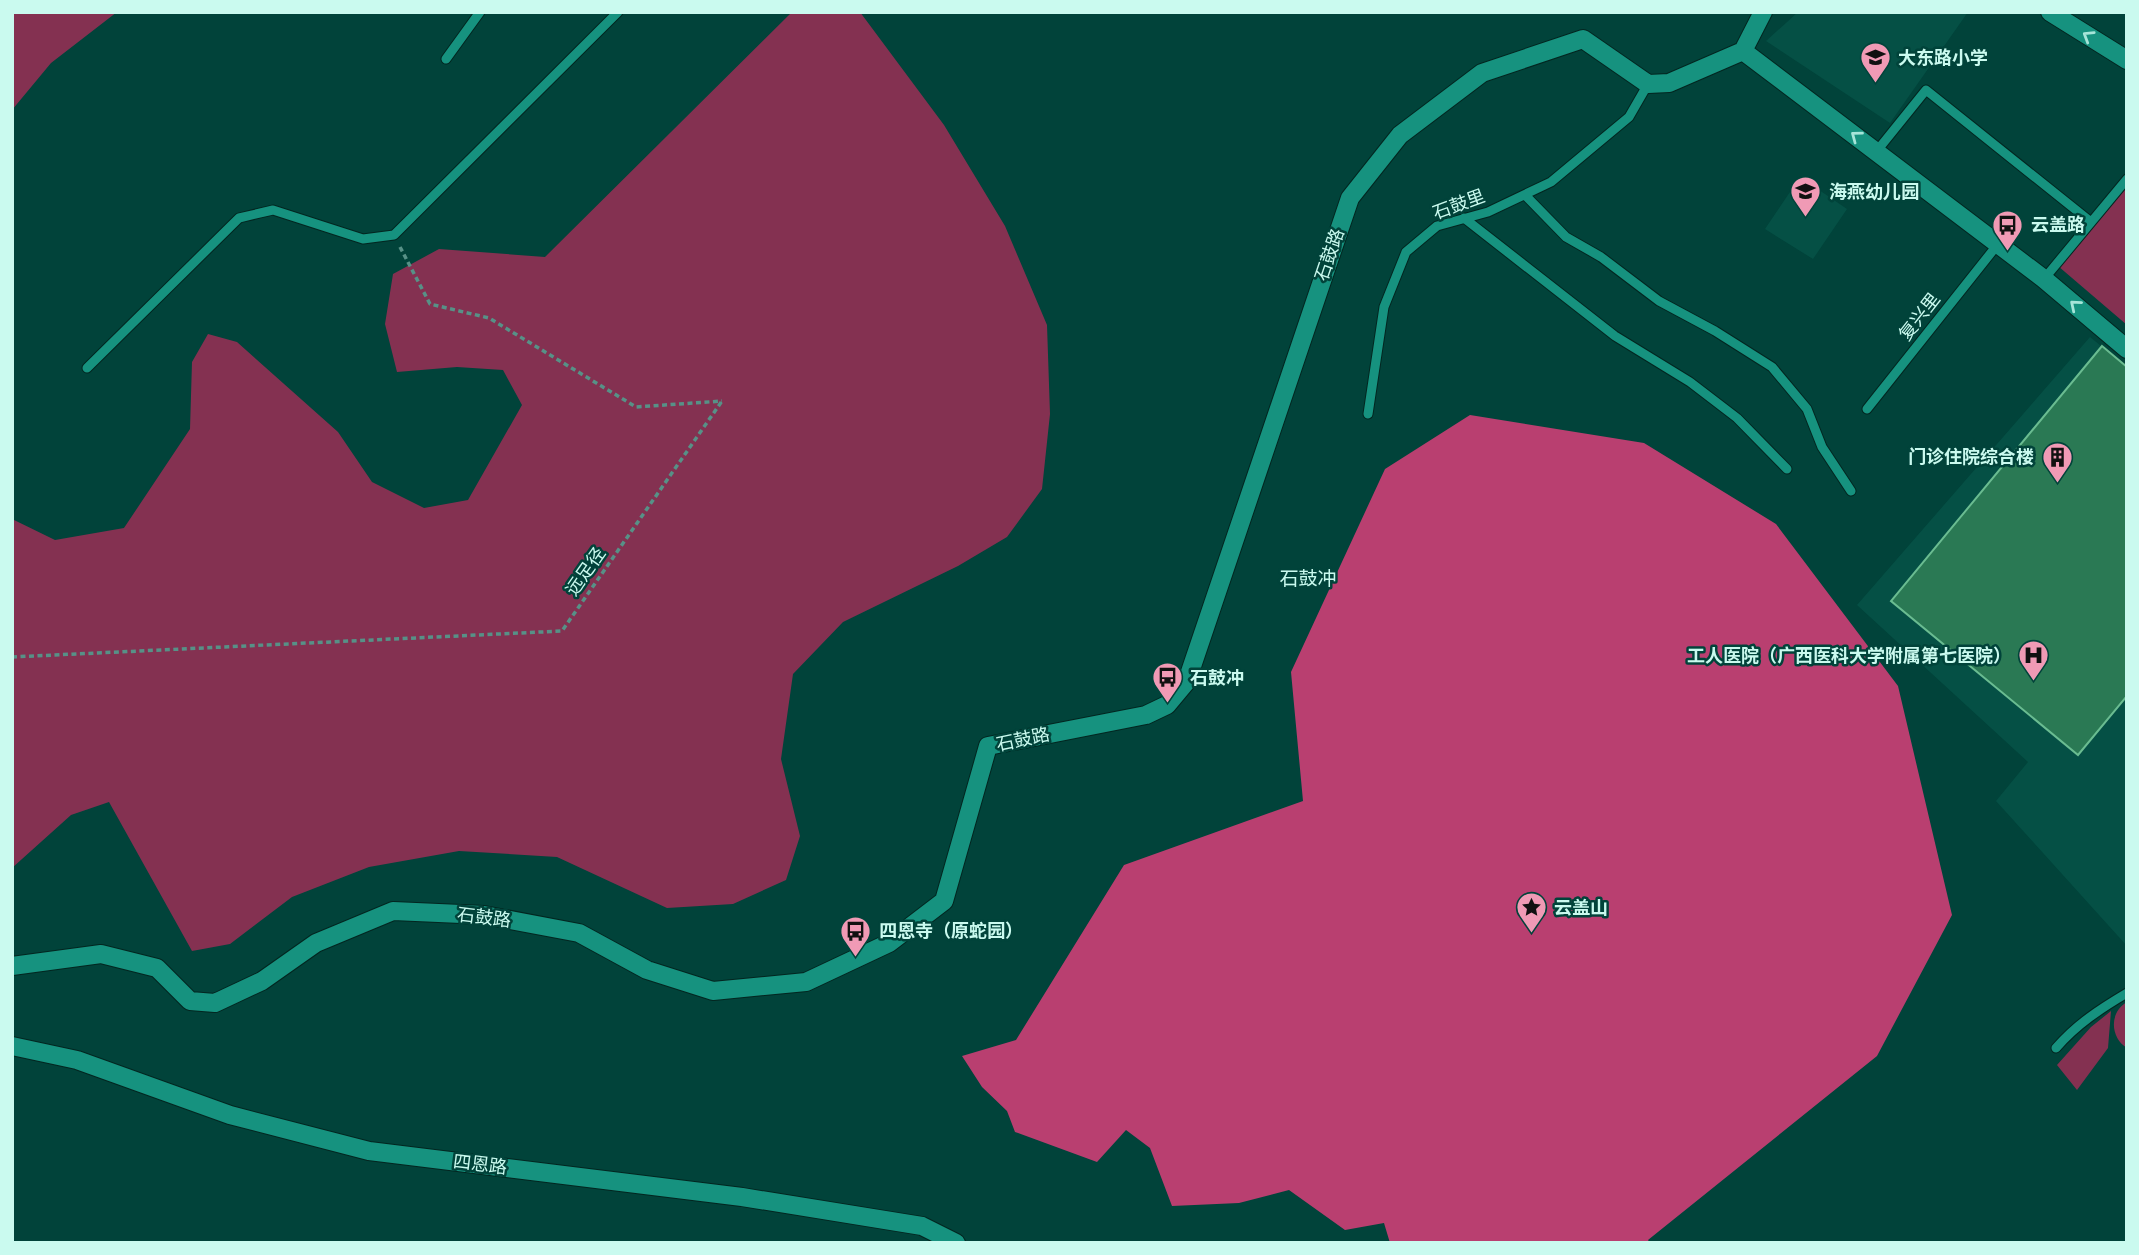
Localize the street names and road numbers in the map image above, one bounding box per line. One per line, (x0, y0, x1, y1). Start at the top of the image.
street label: 石鼓里 (1429, 184, 1489, 226)
street label: 石鼓路 (1309, 225, 1351, 285)
street label: 复兴里 (1894, 288, 1946, 346)
street label: 远足径 (560, 543, 612, 601)
street label: 石鼓路 (994, 722, 1052, 758)
street label: 石鼓路 (456, 902, 512, 934)
street label: 四恩路 (452, 1149, 508, 1181)

